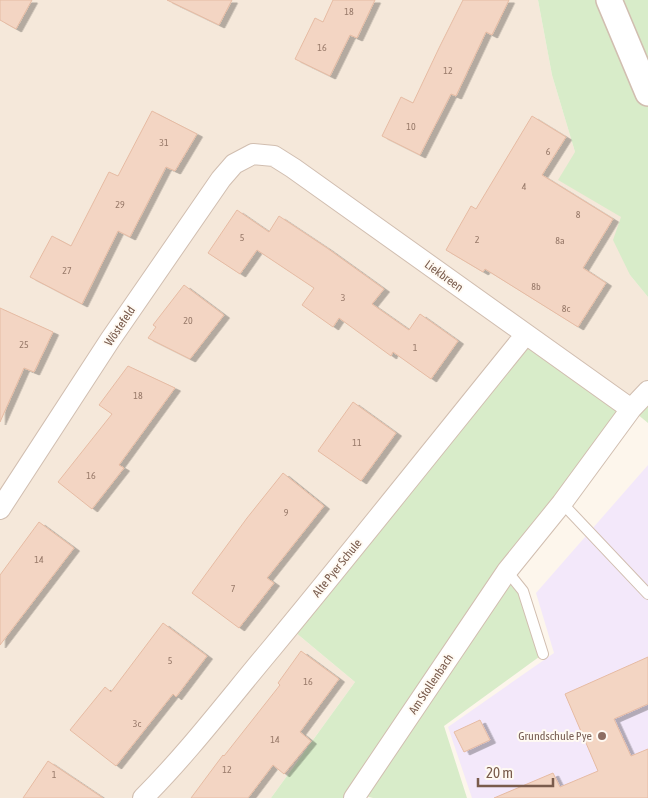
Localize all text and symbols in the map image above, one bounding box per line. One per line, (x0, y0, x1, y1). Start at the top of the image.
house number: 18 (344, 6, 354, 17)
house number: 16 (317, 42, 327, 53)
house number: 12 (443, 65, 453, 76)
house number: 10 (406, 121, 416, 132)
house number: 31 (159, 137, 169, 148)
house number: 6 (546, 146, 551, 157)
house number: 4 (522, 181, 527, 192)
house number: 29 (115, 199, 125, 210)
house number: 8 (576, 209, 581, 220)
house number: 5 (240, 232, 245, 243)
house number: 2 (475, 234, 480, 245)
house number: 8a (555, 235, 565, 246)
street label: Liekbreen (422, 257, 466, 295)
house number: 27 (62, 265, 72, 276)
house number: 8b (531, 281, 541, 292)
house number: 3 (341, 292, 346, 303)
house number: 8c (562, 303, 570, 314)
street label: Wöstefeld (102, 304, 138, 348)
house number: 20 (183, 315, 193, 326)
house number: 25 (19, 339, 29, 350)
house number: 1 (413, 342, 418, 353)
house number: 18 (133, 390, 143, 401)
house number: 11 (352, 437, 362, 448)
house number: 16 (86, 470, 96, 481)
house number: 9 (284, 507, 289, 518)
street label: Alte Pyer Schule (309, 536, 365, 600)
house number: 14 (34, 554, 44, 565)
house number: 7 (231, 583, 236, 594)
street label: Am Stollenbach (406, 651, 456, 717)
house number: 5 (168, 655, 173, 666)
house number: 16 (303, 676, 313, 687)
house number: 3c (133, 718, 141, 729)
place label: Grundschule Pye (518, 729, 592, 743)
marker: Grundschule Pye (596, 730, 608, 742)
house number: 14 (270, 734, 280, 745)
scale bar (478, 756, 553, 788)
house number: 12 (222, 764, 232, 775)
text: 20 m (486, 764, 513, 781)
house number: 1 (52, 769, 57, 780)

